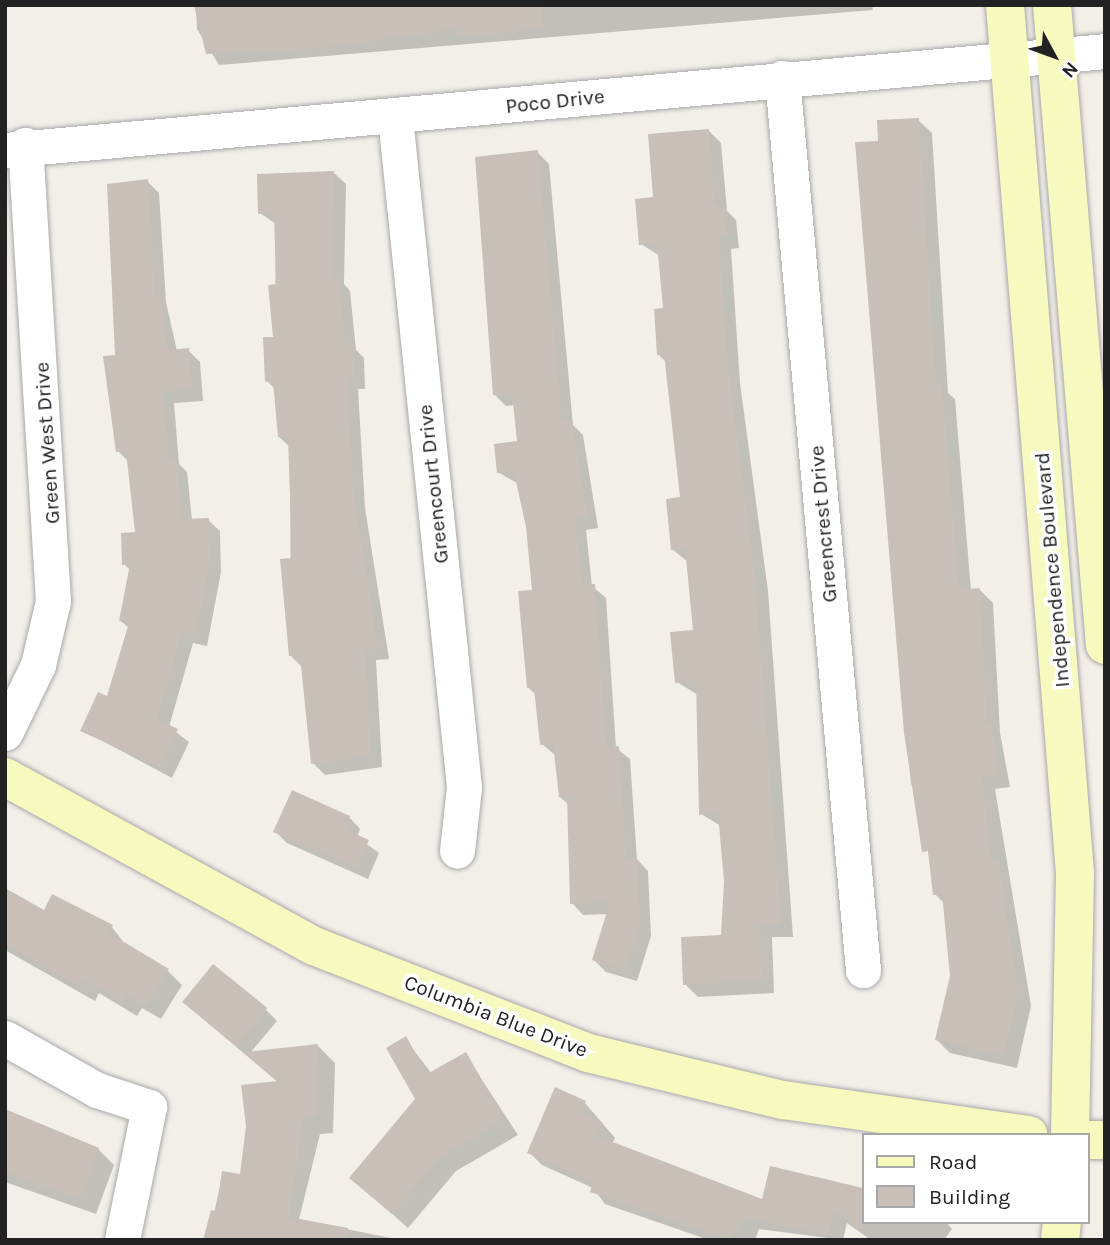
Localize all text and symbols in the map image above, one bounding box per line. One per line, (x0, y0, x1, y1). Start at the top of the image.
north arrow (1019, 21, 1089, 91)
text: N (1057, 57, 1083, 82)
street label: Poco Drive (504, 83, 606, 119)
street label: Green West Drive (29, 361, 65, 525)
street label: Greencourt Drive (412, 403, 454, 565)
street label: Greencrest Drive (804, 444, 842, 604)
street label: Independence Boulevard (1029, 451, 1075, 689)
street label: Columbia Blue Drive (401, 969, 591, 1063)
legend (862, 1133, 1089, 1224)
text: Road (929, 1150, 977, 1174)
text: Building (929, 1185, 1010, 1209)

